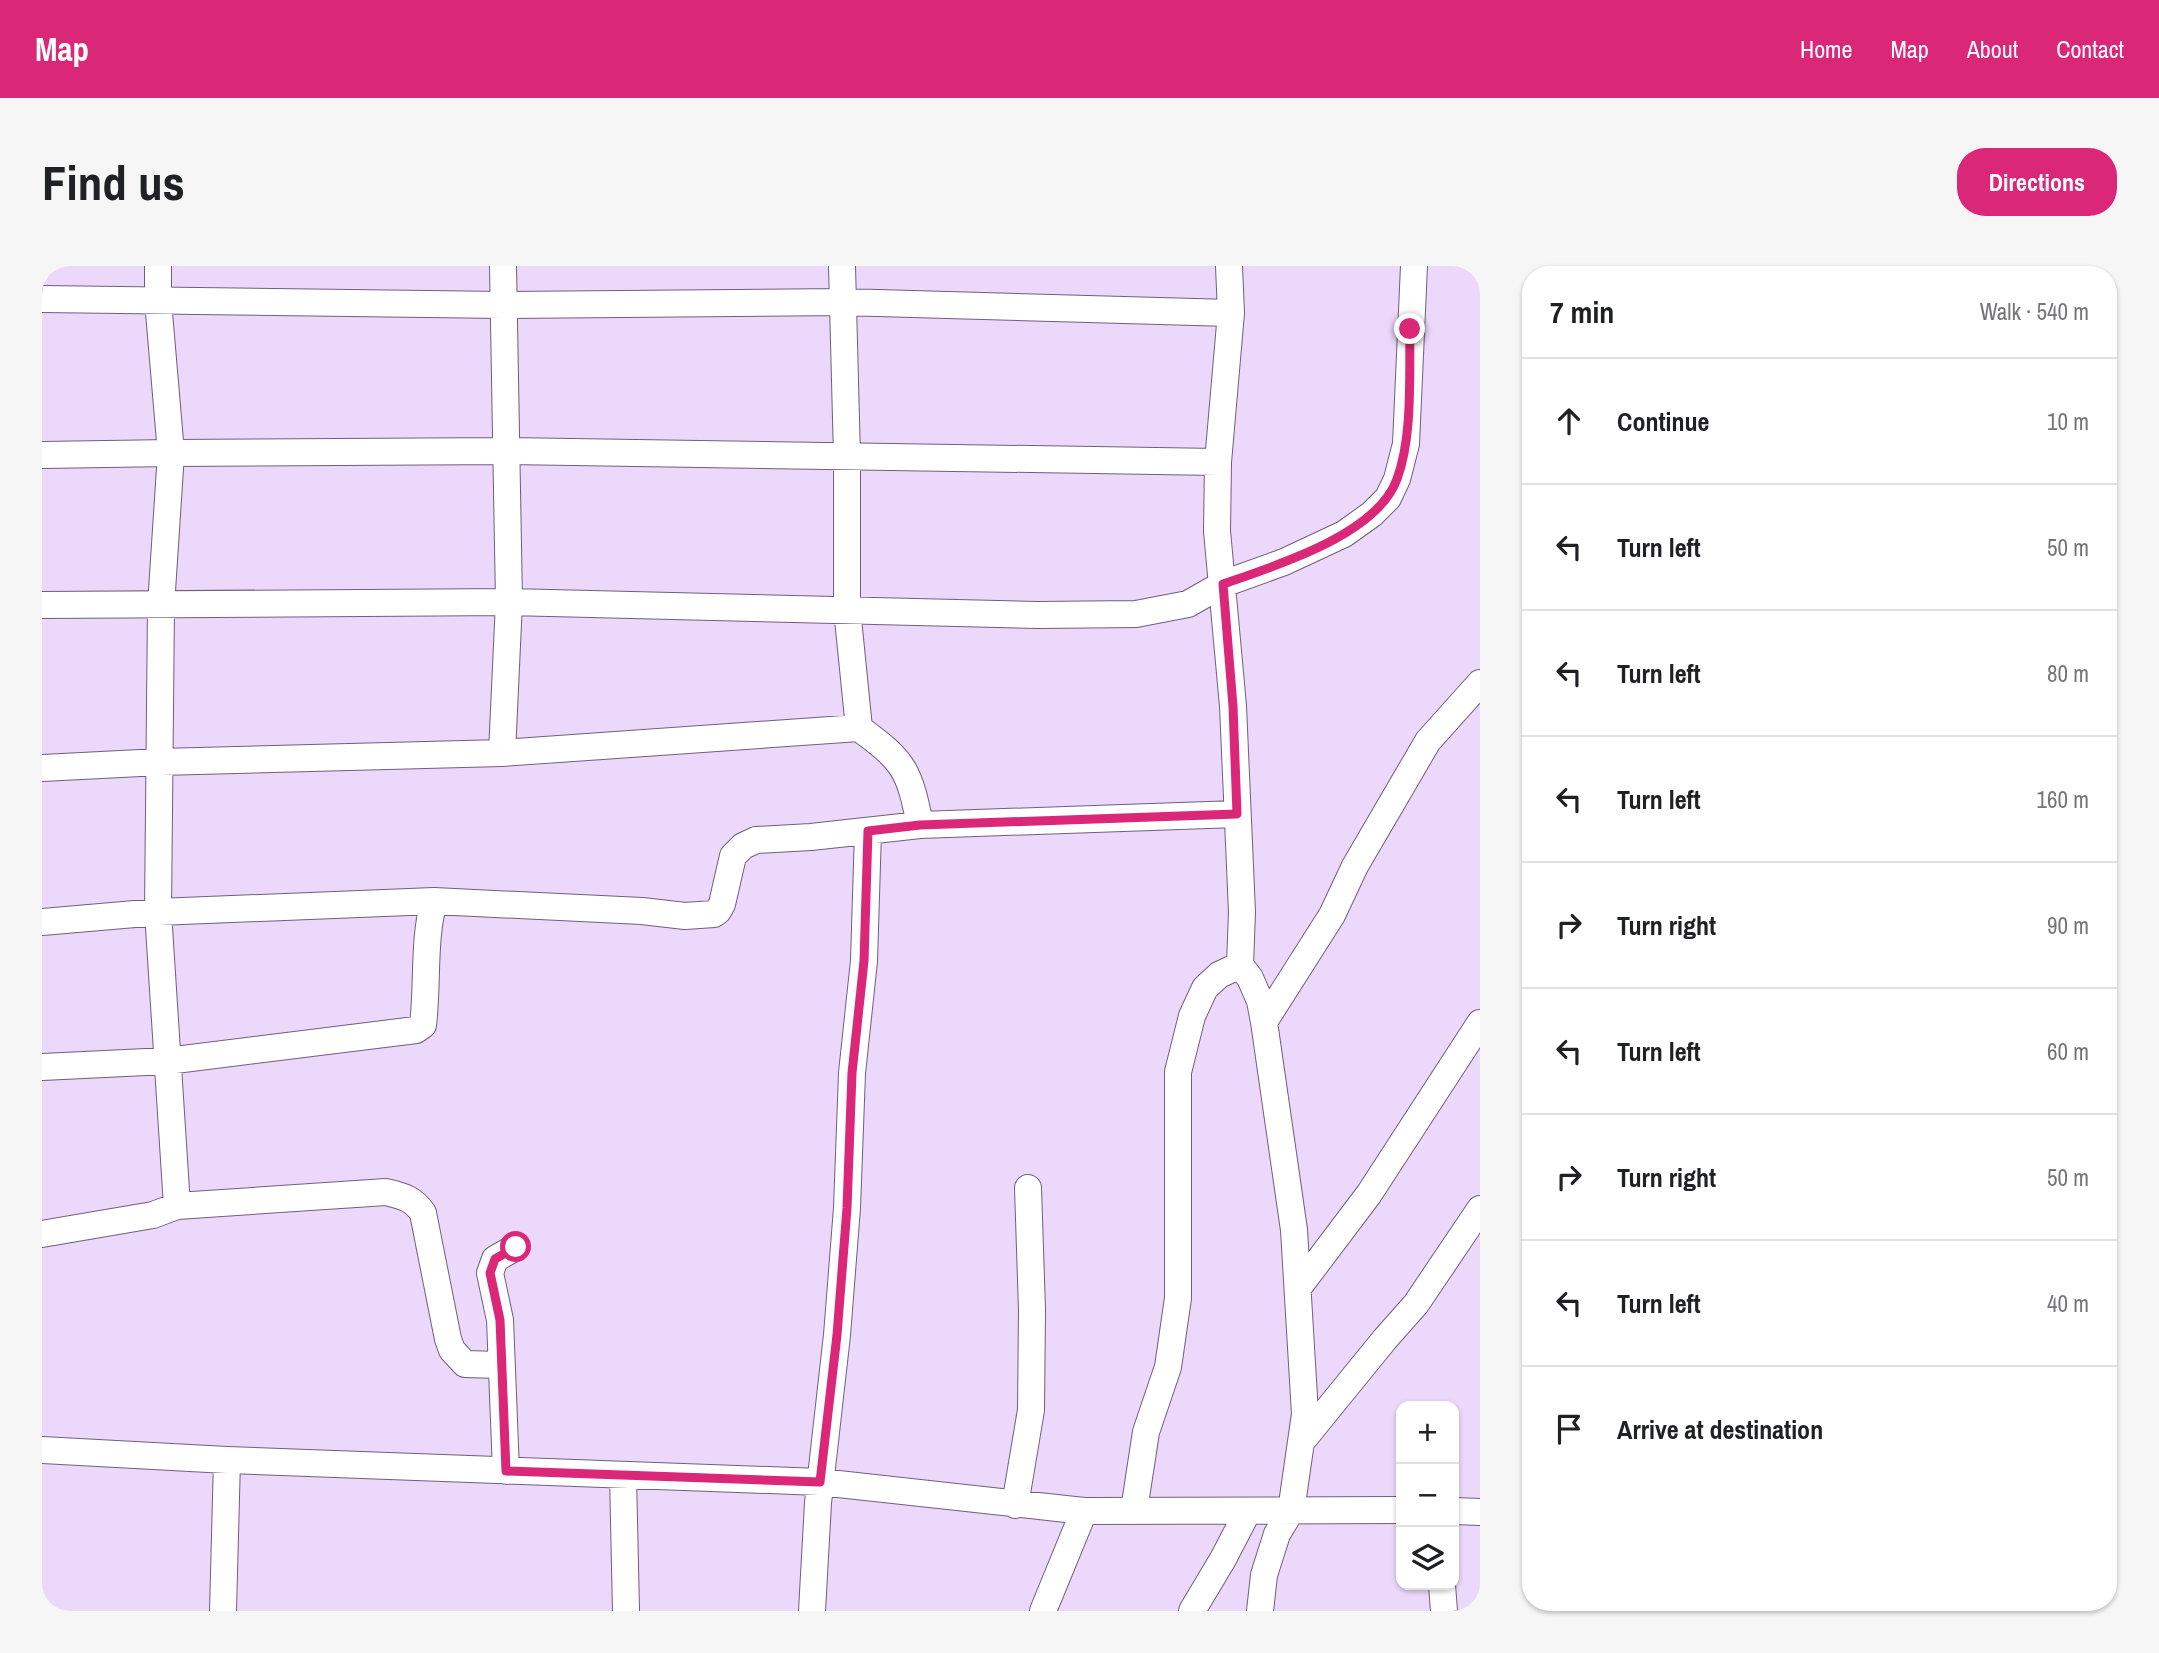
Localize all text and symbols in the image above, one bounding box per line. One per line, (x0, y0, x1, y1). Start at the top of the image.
text: Map (35, 27, 89, 71)
text: Home (1800, 33, 1852, 65)
text: Map (1890, 33, 1929, 65)
text: About (1967, 33, 2018, 65)
text: Contact (2056, 33, 2124, 65)
button: Directions (1957, 148, 2117, 216)
text: Find us (42, 149, 185, 215)
text: 7 min (1550, 292, 1614, 332)
text: Walk · 540 m (1980, 296, 2089, 327)
route end (1394, 313, 1425, 344)
icon: ahead (1550, 402, 1588, 440)
text: Continue (1617, 404, 1709, 439)
text: 10 m (2047, 406, 2089, 437)
icon: left (1550, 528, 1588, 566)
text: Turn left (1617, 530, 1701, 565)
text: 50 m (2047, 532, 2089, 563)
icon: left (1550, 654, 1588, 692)
text: Turn left (1617, 656, 1701, 691)
text: 80 m (2047, 658, 2089, 689)
icon: left (1550, 780, 1588, 818)
text: Turn left (1617, 782, 1701, 817)
text: 160 m (2037, 784, 2089, 815)
icon: right (1550, 906, 1588, 944)
text: Turn right (1617, 908, 1716, 943)
text: 90 m (2047, 910, 2089, 941)
icon: left (1550, 1032, 1588, 1070)
text: Turn left (1617, 1034, 1701, 1069)
text: 60 m (2047, 1036, 2089, 1067)
icon: right (1550, 1158, 1588, 1196)
text: Turn right (1617, 1160, 1716, 1195)
text: 50 m (2047, 1162, 2089, 1193)
route start (500, 1231, 531, 1262)
icon: left (1550, 1284, 1588, 1322)
text: Turn left (1617, 1286, 1701, 1321)
text: 40 m (2047, 1288, 2089, 1319)
map controls (1396, 1401, 1459, 1590)
button: + (1396, 1401, 1459, 1464)
icon: arrive (1550, 1410, 1588, 1448)
text: Arrive at destination (1617, 1412, 1823, 1447)
button: − (1396, 1464, 1459, 1527)
button: layers (1396, 1527, 1459, 1590)

